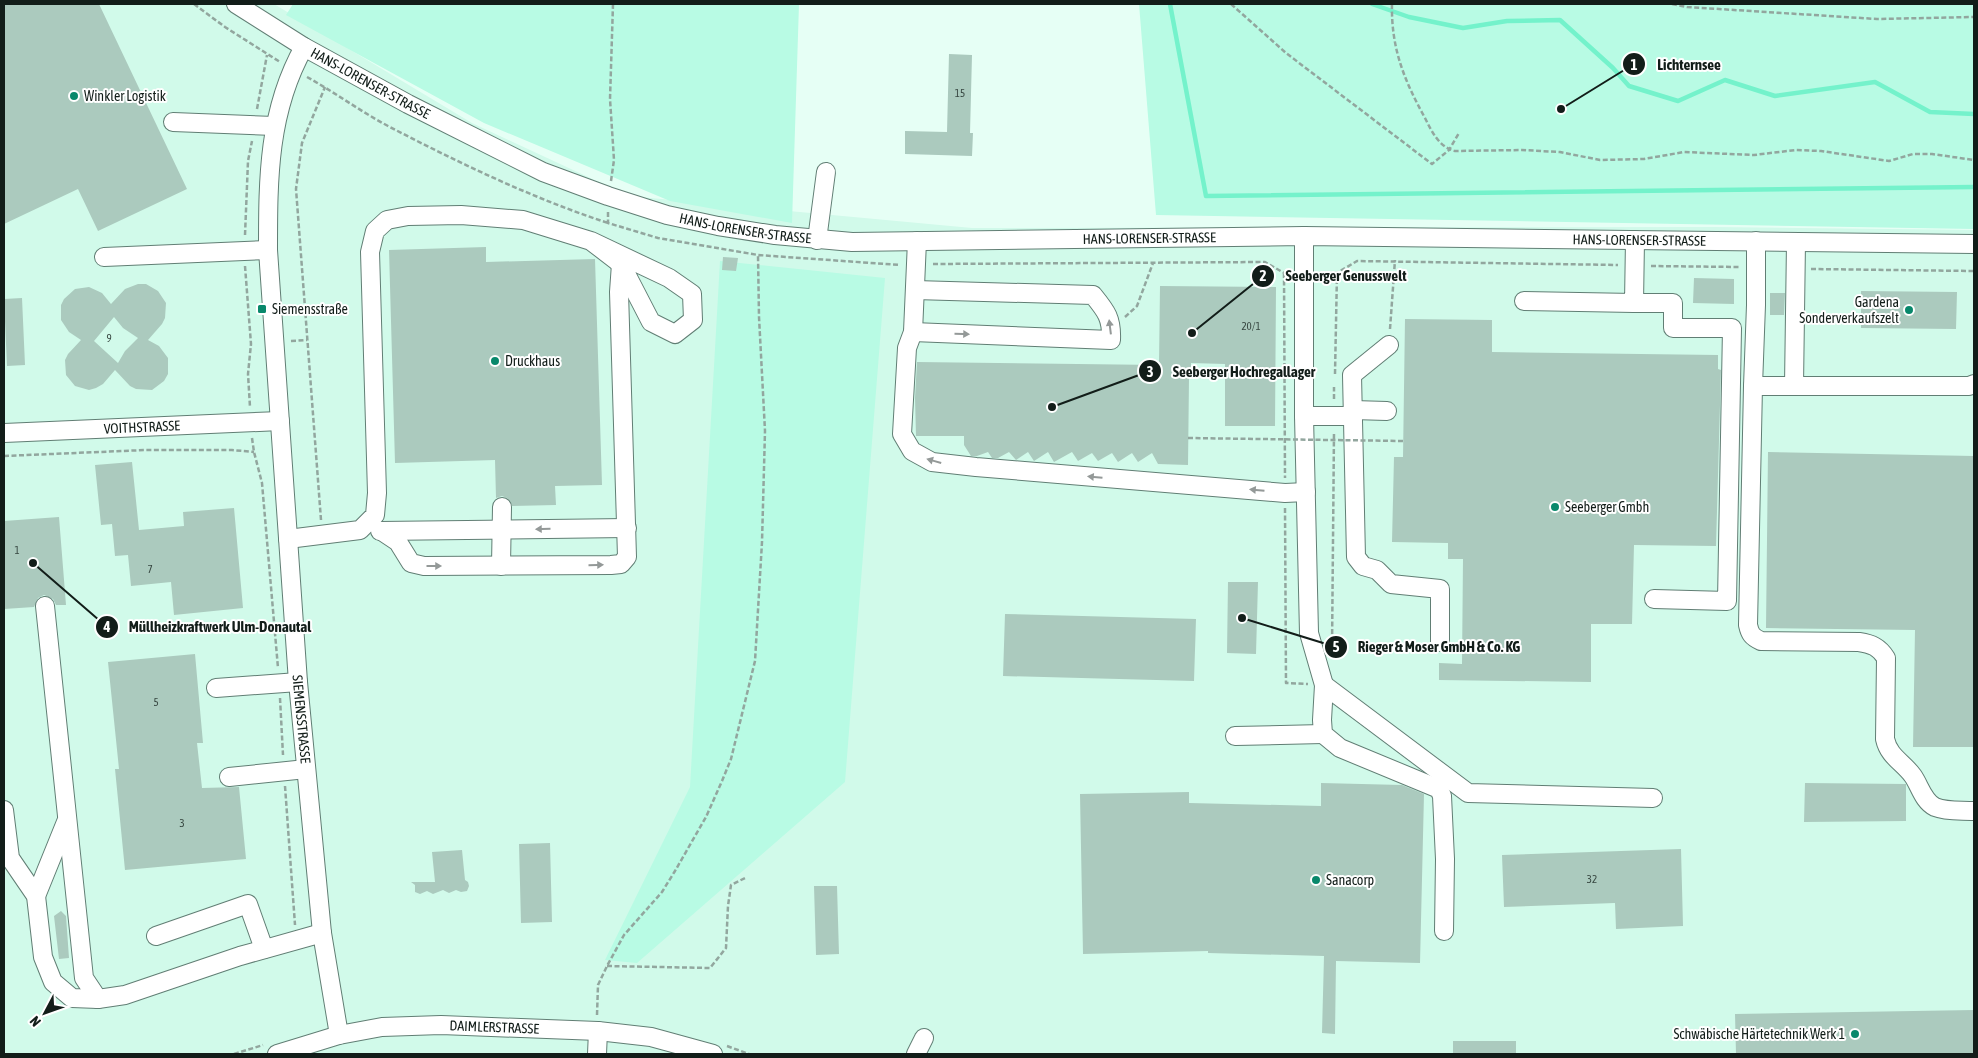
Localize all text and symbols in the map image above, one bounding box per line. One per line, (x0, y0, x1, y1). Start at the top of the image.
street label: HANS-LORENSER-STRASSE (308, 44, 433, 122)
callout: Lichternsee (1622, 49, 1730, 79)
text: 1 (1630, 56, 1638, 73)
text: Lichternsee (1657, 56, 1721, 73)
house number: 15 (955, 87, 965, 99)
place label: Winkler Logistik (84, 88, 166, 104)
marker: Winkler Logistik (68, 90, 80, 102)
street label: HANS-LORENSER-STRASSE (678, 210, 812, 246)
street label: HANS-LORENSER-STRASSE (1083, 229, 1216, 247)
street label: HANS-LORENSER-STRASSE (1573, 231, 1706, 249)
callout: Seeberger Genusswelt (1251, 261, 1417, 291)
text: 2 (1259, 267, 1267, 284)
text: Seeberger Genusswelt (1286, 267, 1407, 284)
place label: Gardena Sonderverkaufszelt (1799, 294, 1899, 326)
place label: Siemensstraße (272, 301, 348, 317)
marker: Siemensstraße (256, 303, 268, 315)
marker: Gardena Sonderverkaufszelt (1903, 304, 1915, 316)
one-way arrow (1106, 318, 1114, 334)
house number: 20/1 (1241, 320, 1261, 332)
one-way arrow (954, 330, 970, 338)
house number: 9 (106, 332, 112, 344)
place label: Druckhaus (505, 353, 560, 369)
marker: Druckhaus (489, 355, 501, 367)
callout: Seeberger Hochregallager (1138, 356, 1325, 386)
text: 3 (1146, 363, 1154, 380)
text: Seeberger Hochregallager (1173, 363, 1316, 380)
street label: VOITHSTRASSE (103, 417, 180, 437)
one-way arrow (926, 457, 942, 465)
one-way arrow (1087, 473, 1103, 481)
one-way arrow (1249, 486, 1265, 494)
place label: Seeberger Gmbh (1565, 499, 1649, 515)
marker: Seeberger Gmbh (1549, 501, 1561, 513)
one-way arrow (535, 525, 551, 533)
house number: 1 (14, 544, 20, 556)
one-way arrow (588, 561, 604, 569)
one-way arrow (426, 562, 442, 570)
house number: 7 (147, 563, 153, 575)
callout: Müllheizkraftwerk Ulm-Donautal (94, 612, 322, 642)
text: 4 (102, 618, 111, 635)
text: Müllheizkraftwerk Ulm-Donautal (129, 618, 312, 635)
callout: Rieger & Moser GmbH & Co. KG (1323, 632, 1531, 662)
text: 5 (1332, 638, 1340, 655)
text: Rieger & Moser GmbH & Co. KG (1358, 638, 1520, 655)
street label: SIEMENSSTRASSE (290, 674, 314, 764)
house number: 5 (153, 696, 159, 708)
house number: 3 (179, 817, 185, 829)
place label: Sanacorp (1326, 872, 1375, 888)
house number: 32 (1587, 873, 1597, 885)
marker: Sanacorp (1310, 874, 1322, 886)
north arrow (20, 988, 70, 1038)
text: N (26, 1013, 44, 1030)
street label: DAIMLERSTRASSE (449, 1017, 540, 1037)
place label: Schwäbische Härtetechnik Werk 1 (1673, 1026, 1845, 1042)
marker: Schwäbische Härtetechnik Werk 1 (1849, 1028, 1861, 1040)

